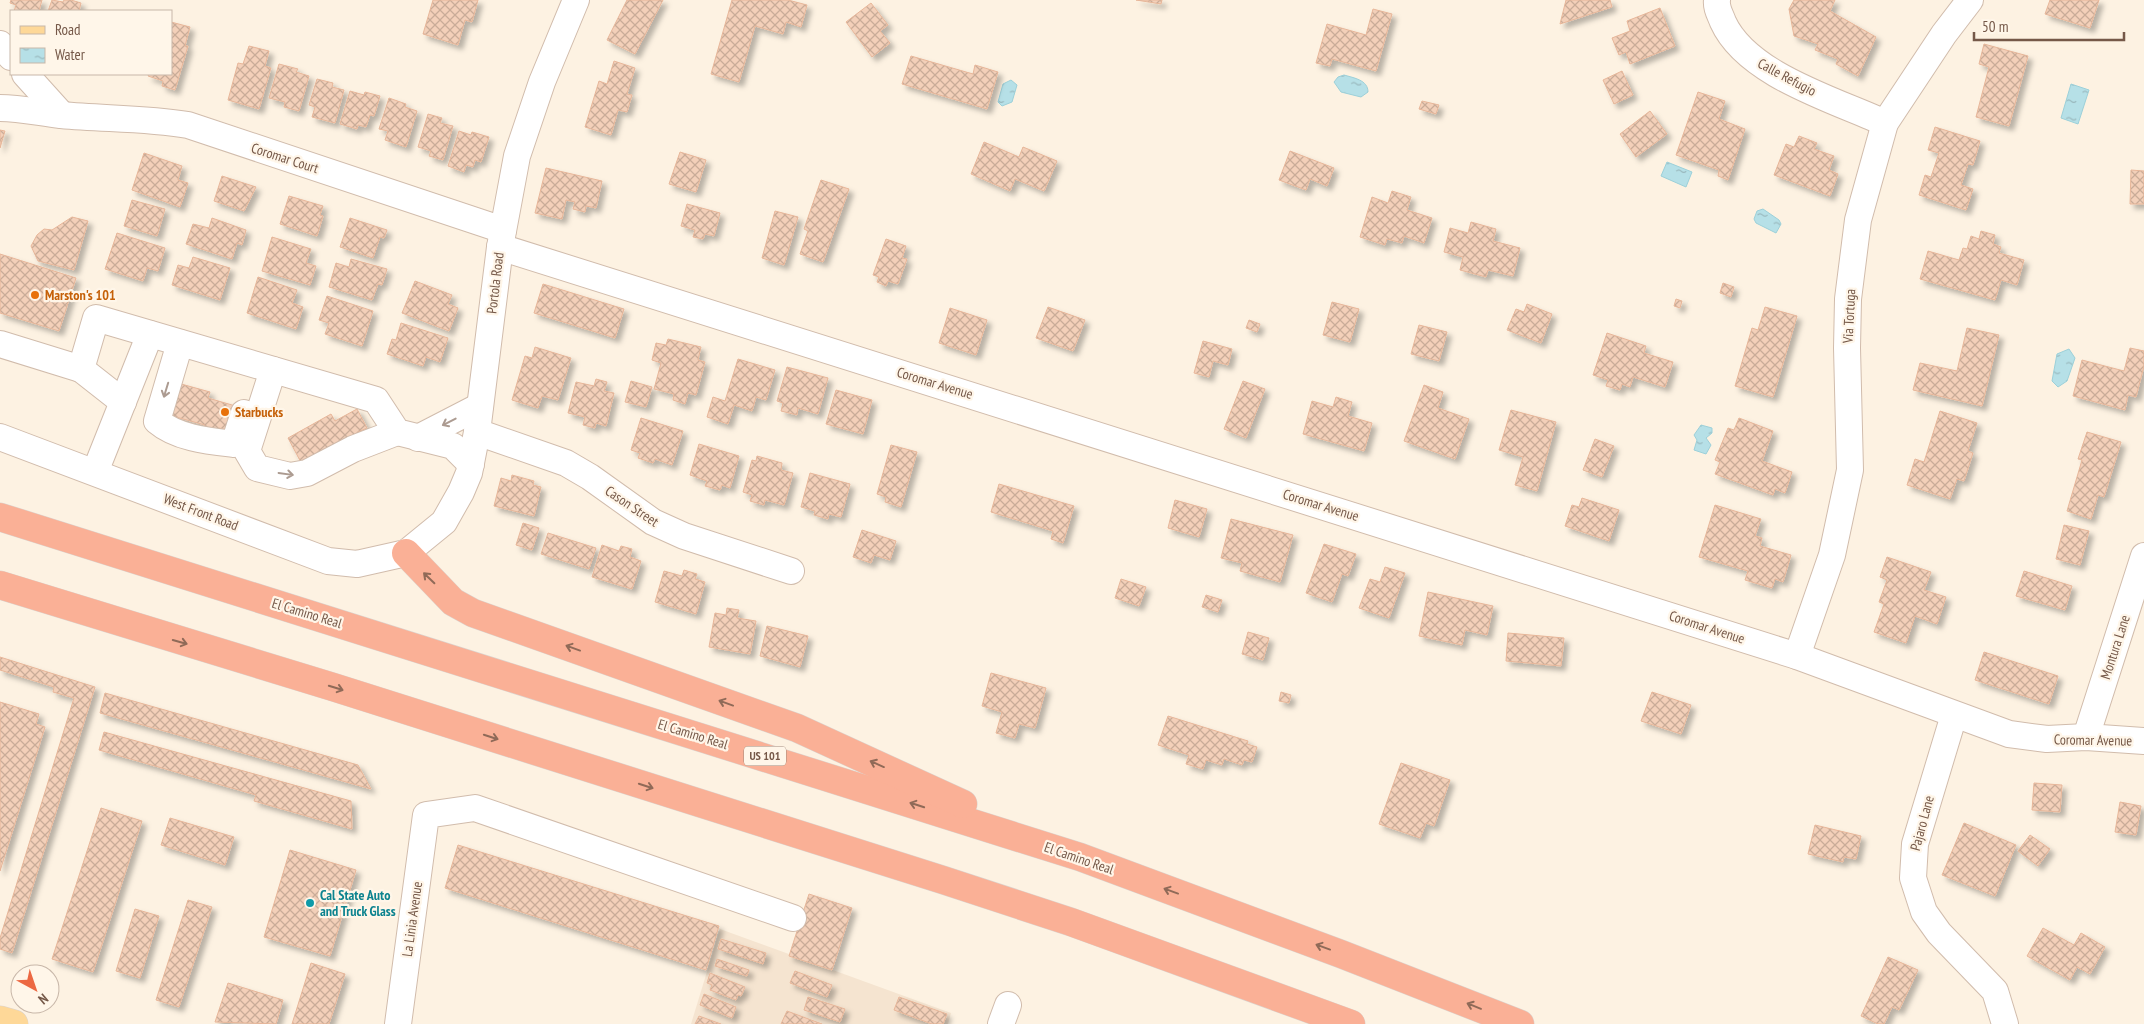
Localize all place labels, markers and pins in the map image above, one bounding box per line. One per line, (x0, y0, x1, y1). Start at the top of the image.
place label: Marston's 101 (45, 286, 116, 304)
marker: Marston's 101 (29, 289, 41, 301)
place label: Starbucks (235, 403, 283, 421)
marker: Starbucks (219, 406, 231, 418)
place label: Cal State Auto and Truck Glass (320, 886, 396, 920)
marker: Cal State Auto and Truck Glass (304, 897, 316, 909)

